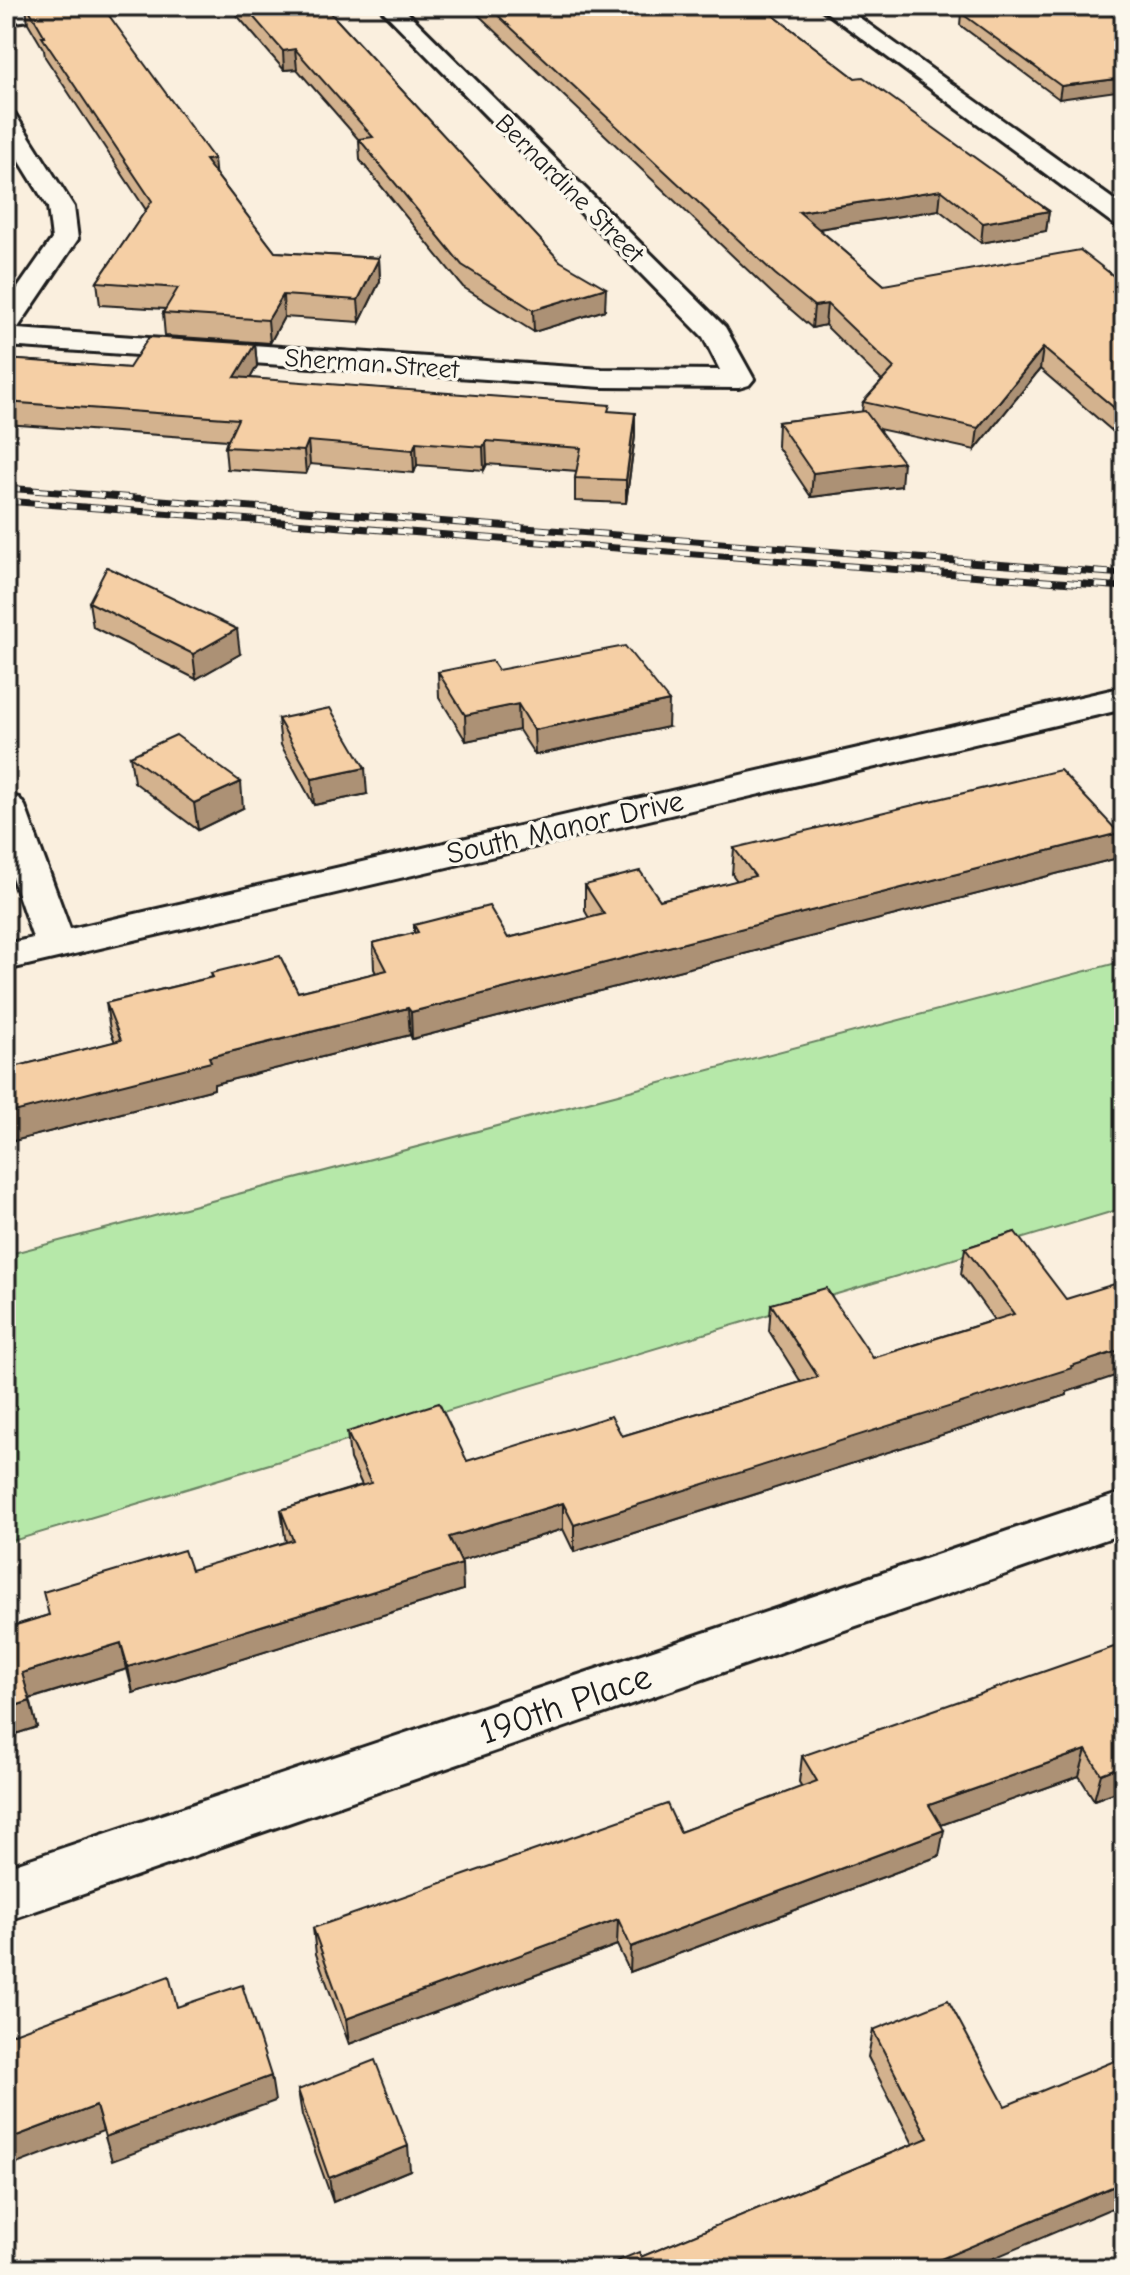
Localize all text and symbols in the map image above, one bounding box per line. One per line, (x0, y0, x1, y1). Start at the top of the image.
street label: Bernardine Street (489, 108, 651, 270)
street label: Sherman Street (284, 343, 462, 385)
street label: South Manor Drive (443, 783, 687, 872)
street label: 190th Place (474, 1656, 657, 1753)

